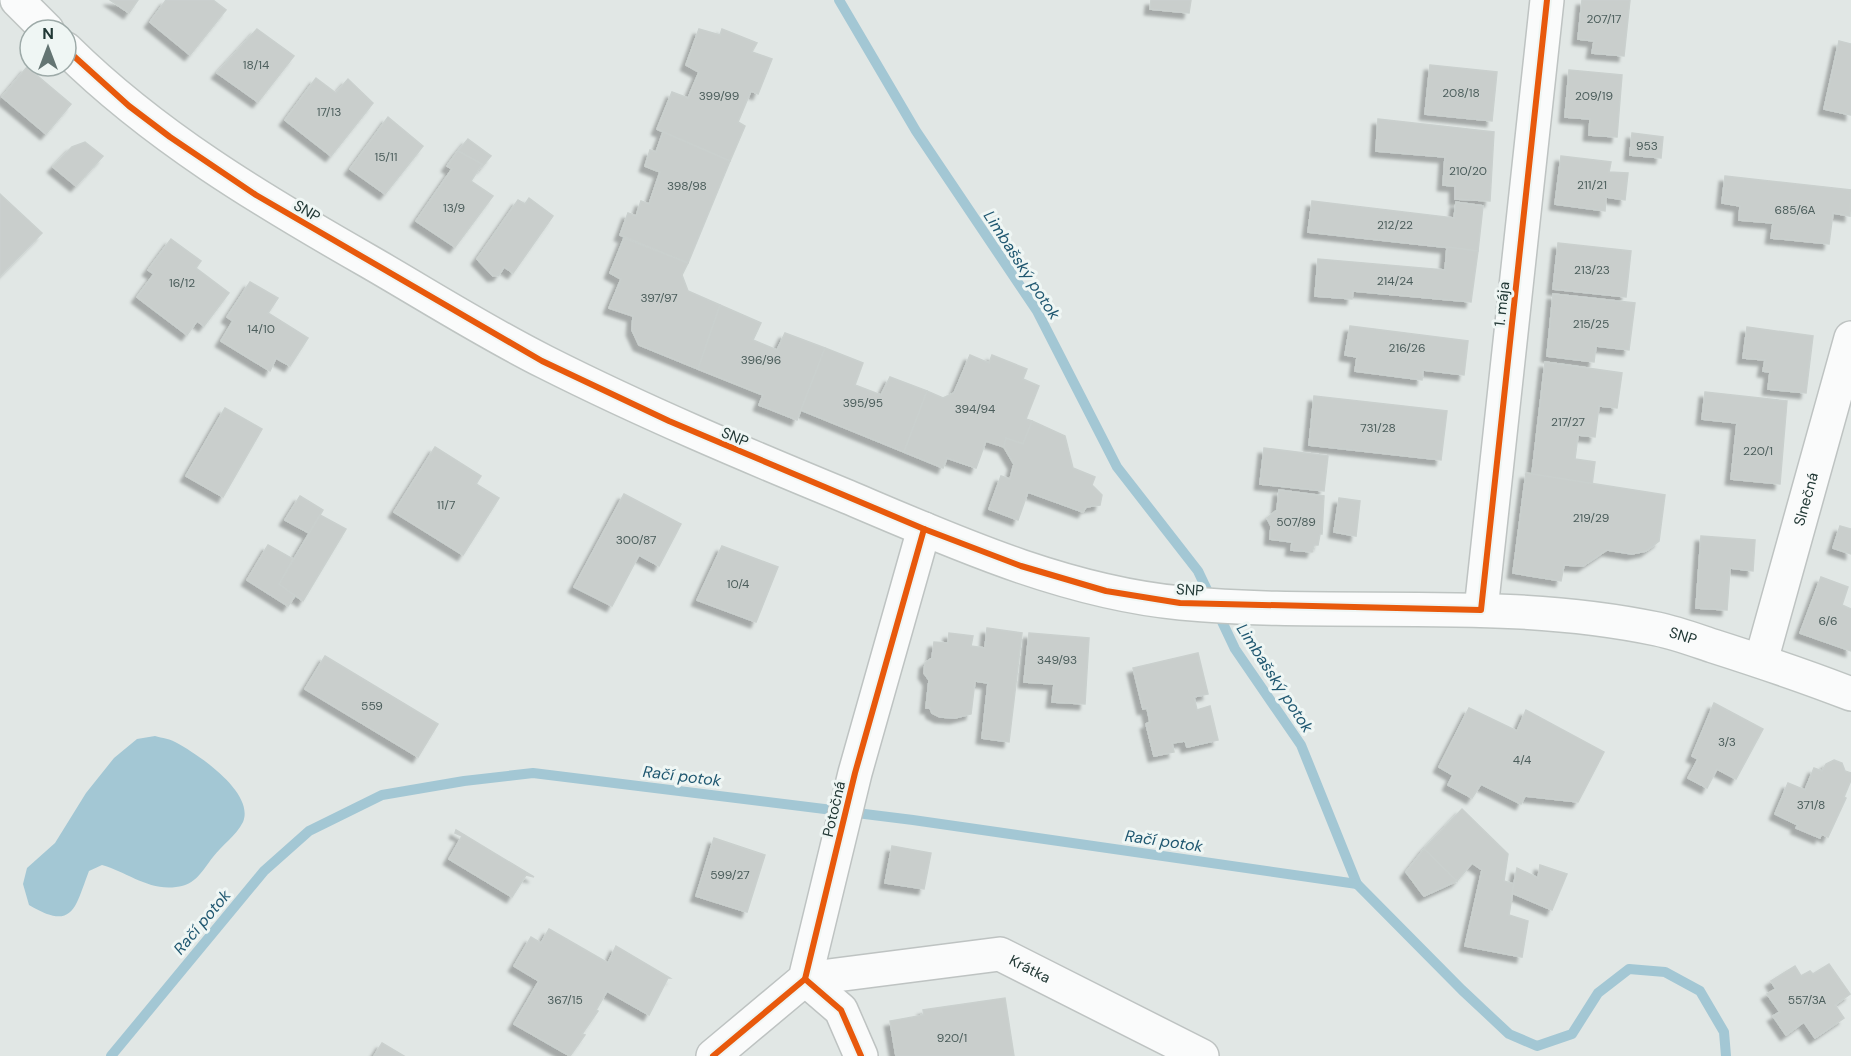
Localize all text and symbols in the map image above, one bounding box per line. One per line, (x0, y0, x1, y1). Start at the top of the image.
house number: 207/17 (1586, 11, 1622, 27)
north arrow (18, 18, 78, 78)
text: N (42, 23, 54, 44)
house number: 18/14 (243, 57, 269, 73)
house number: 208/18 (1442, 85, 1480, 101)
house number: 399/99 (699, 88, 739, 104)
house number: 209/19 (1575, 88, 1613, 104)
house number: 17/13 (317, 104, 341, 120)
house number: 953 (1636, 138, 1658, 154)
house number: 15/11 (375, 149, 397, 165)
house number: 210/20 (1449, 163, 1487, 179)
house number: 211/21 (1577, 177, 1607, 193)
house number: 398/98 (667, 178, 707, 194)
street label: SNP (290, 195, 324, 227)
house number: 13/9 (443, 200, 465, 216)
house number: 685/6A (1774, 202, 1816, 218)
water label: Limbašský potok (979, 206, 1066, 324)
house number: 212/22 (1377, 217, 1413, 233)
house number: 213/23 (1574, 262, 1610, 278)
house number: 214/24 (1377, 273, 1413, 289)
house number: 16/12 (169, 275, 195, 291)
street label: 1. mája (1490, 281, 1514, 327)
house number: 397/97 (640, 290, 678, 306)
house number: 215/25 (1573, 316, 1609, 332)
house number: 14/10 (247, 321, 275, 337)
house number: 216/26 (1389, 340, 1425, 356)
house number: 396/96 (741, 352, 781, 368)
house number: 395/95 (843, 395, 883, 411)
house number: 394/94 (955, 401, 995, 417)
house number: 217/27 (1551, 414, 1585, 430)
house number: 731/28 (1360, 420, 1396, 436)
street label: SNP (718, 422, 752, 452)
house number: 220/1 (1743, 443, 1773, 459)
street label: Slnečná (1789, 470, 1823, 528)
house number: 11/7 (437, 497, 455, 513)
house number: 219/29 (1573, 510, 1609, 526)
house number: 507/89 (1276, 514, 1316, 530)
house number: 300/87 (616, 532, 656, 548)
house number: 10/4 (727, 576, 749, 592)
street label: SNP (1175, 579, 1205, 601)
house number: 6/6 (1819, 613, 1837, 629)
water label: Limbašský potok (1232, 619, 1319, 737)
street label: SNP (1667, 622, 1700, 650)
house number: 349/93 (1037, 652, 1077, 668)
house number: 559 (361, 698, 383, 714)
house number: 3/3 (1718, 734, 1736, 750)
house number: 4/4 (1513, 752, 1531, 768)
water label: Račí potok (642, 761, 723, 791)
street label: Potočná (818, 779, 850, 839)
house number: 371/8 (1797, 797, 1825, 813)
water label: Račí potok (1124, 825, 1205, 857)
house number: 599/27 (710, 867, 750, 883)
water label: Račí potok (169, 885, 236, 959)
street label: Krátka (1006, 950, 1054, 988)
house number: 367/15 (547, 992, 583, 1008)
house number: 557/3A (1788, 992, 1826, 1008)
house number: 920/1 (937, 1030, 967, 1046)

